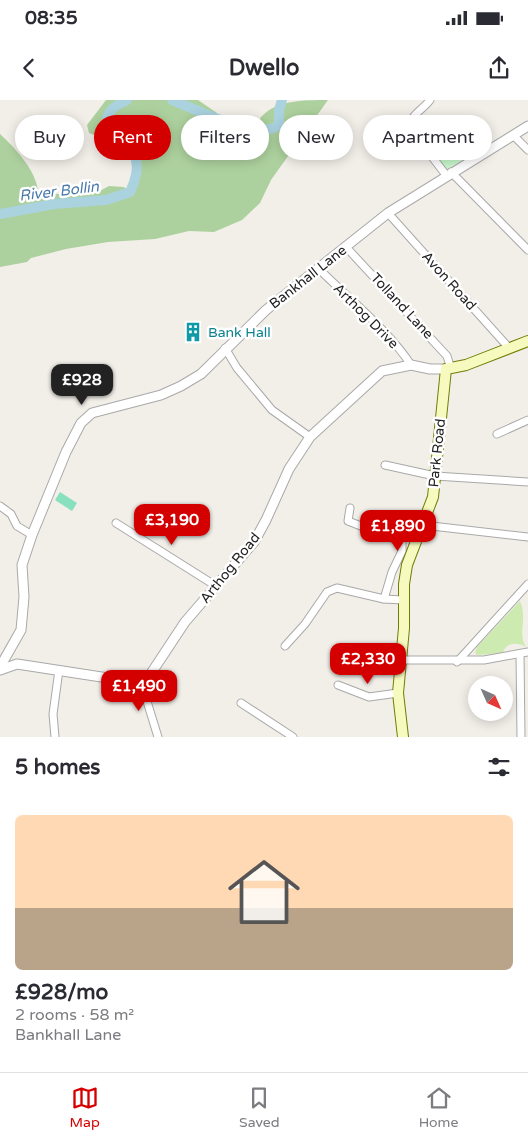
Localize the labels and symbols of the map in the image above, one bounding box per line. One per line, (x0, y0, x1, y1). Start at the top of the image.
water label: River Bollin (18, 177, 101, 205)
street label: Bankhall Lane (266, 242, 350, 312)
street label: Avon Road (418, 248, 480, 314)
street label: Tolland Lane (367, 269, 437, 343)
street label: Arthog Drive (330, 280, 402, 352)
building icon: Bank Hall (182, 321, 204, 343)
place label: Bank Hall (208, 324, 271, 341)
pin: £928 (52, 364, 112, 406)
street label: Park Road (425, 418, 449, 488)
pin: £3,190 (131, 504, 213, 546)
pin: £1,890 (357, 510, 439, 552)
street label: Arthog Road (196, 529, 264, 607)
pin: £2,330 (327, 642, 409, 685)
pin: £1,490 (98, 670, 180, 712)
north arrow (468, 676, 512, 721)

